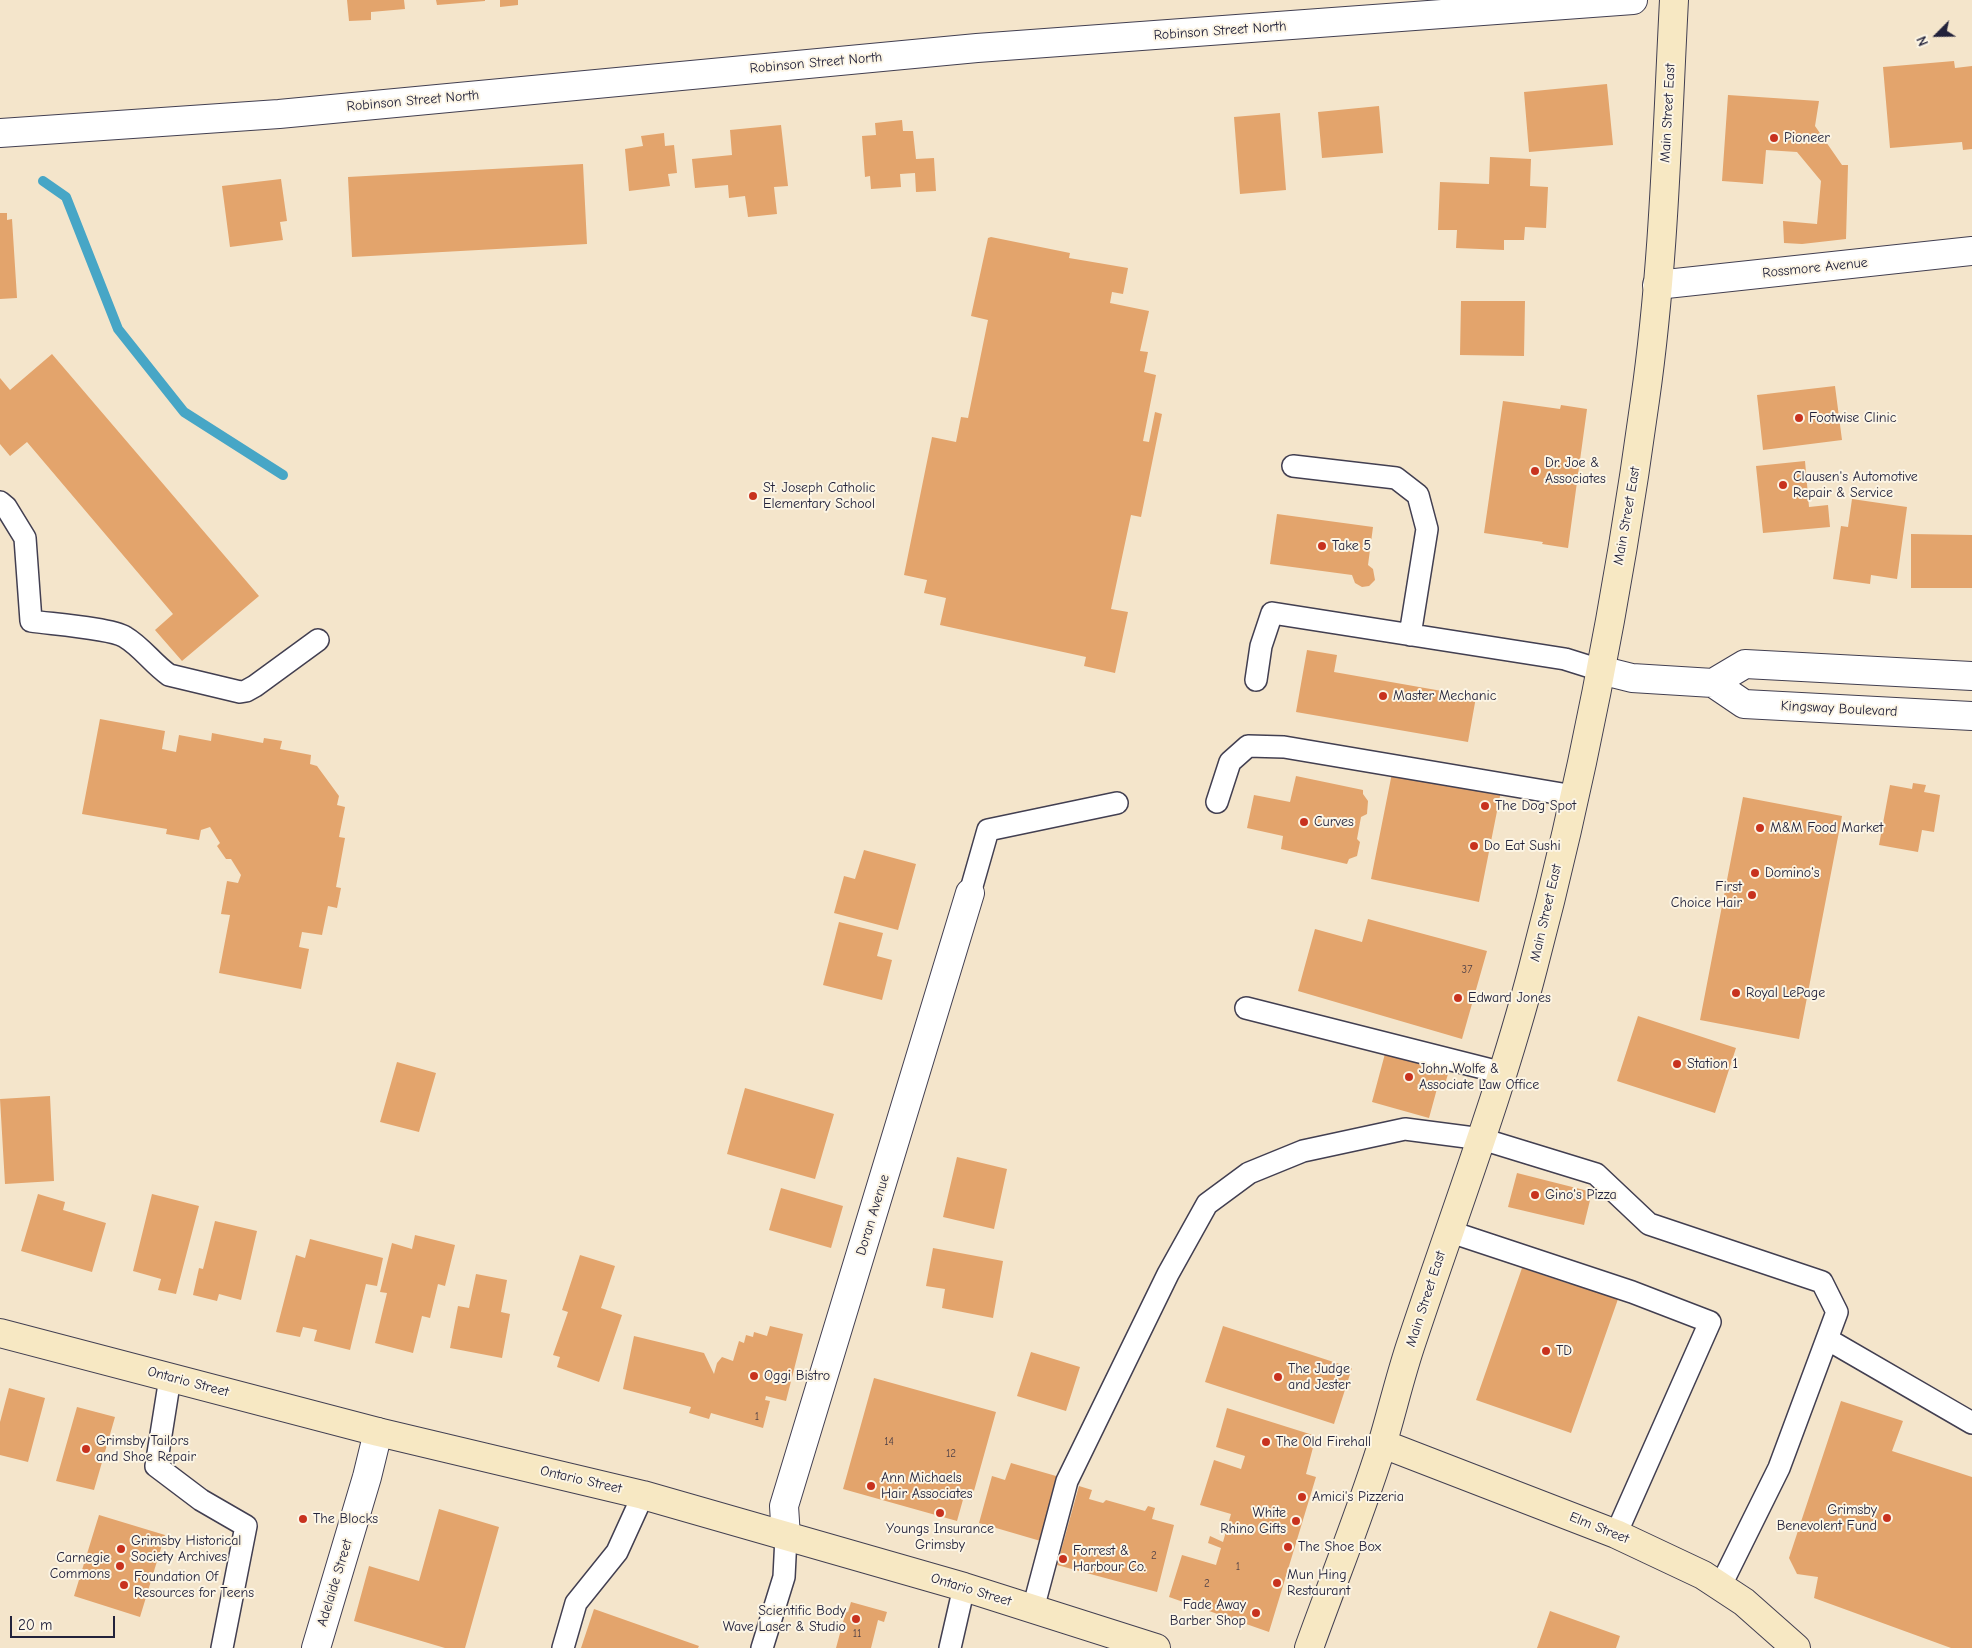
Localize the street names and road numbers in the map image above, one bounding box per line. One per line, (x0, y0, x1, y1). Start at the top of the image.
street label: Robinson Street North (1153, 18, 1287, 44)
street label: Robinson Street North (749, 49, 883, 77)
street label: Main Street East (1657, 63, 1679, 163)
street label: Robinson Street North (346, 87, 480, 115)
street label: Rossmore Avenue (1762, 254, 1868, 282)
street label: Main Street East (1610, 465, 1644, 567)
street label: Kingsway Boulevard (1780, 698, 1898, 720)
street label: Main Street East (1527, 863, 1565, 963)
street label: Doran Avenue (853, 1172, 893, 1258)
street label: Main Street East (1403, 1249, 1449, 1349)
street label: Ontario Street (146, 1363, 230, 1401)
street label: Ontario Street (538, 1462, 624, 1498)
street label: Elm Street (1567, 1508, 1631, 1548)
street label: Adelaide Street (314, 1537, 356, 1629)
street label: Ontario Street (929, 1570, 1013, 1610)

